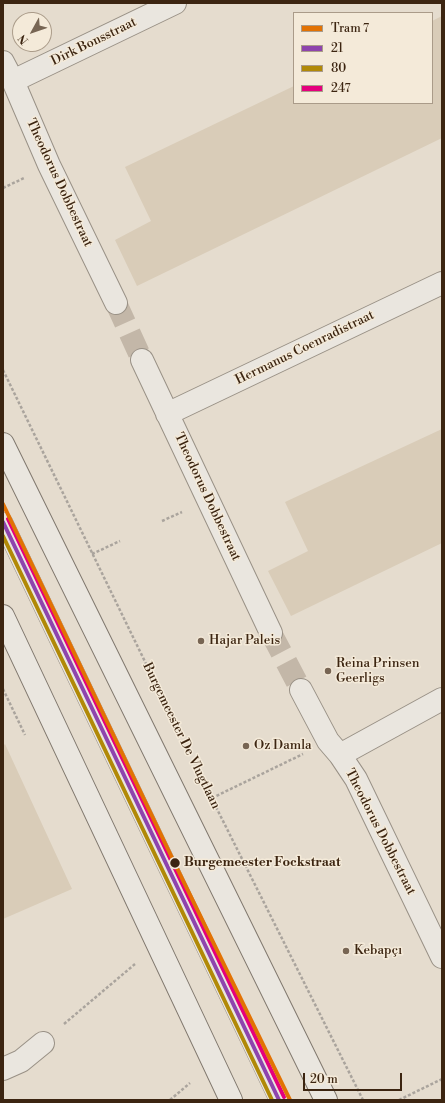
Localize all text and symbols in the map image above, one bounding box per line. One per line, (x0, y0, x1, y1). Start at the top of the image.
north arrow (12, 12, 52, 52)
legend (293, 12, 433, 104)
street label: Dirk Bonsstraat (49, 15, 139, 69)
text: Tram 7 (331, 21, 369, 36)
text: N (15, 31, 32, 47)
text: 21 (331, 41, 343, 56)
text: 80 (331, 61, 346, 76)
text: 247 (331, 81, 351, 96)
street label: Theodorus Dobbestraat (22, 116, 96, 250)
street label: Hermanus Coenradistraat (233, 308, 377, 388)
street label: Theodorus Dobbestraat (170, 430, 244, 564)
place label: Hajar Paleis (209, 633, 280, 649)
marker: Hajar Paleis (196, 636, 206, 646)
place label: Reina Prinsen Geerligs (336, 656, 420, 687)
street label: Burgemeester De Vlugtlaan (139, 660, 223, 812)
marker: Reina Prinsen Geerligs (323, 666, 333, 676)
place label: Oz Damla (254, 738, 312, 754)
marker: Oz Damla (241, 741, 251, 751)
street label: Theodorus Dobbestraat (341, 766, 419, 898)
place label: Burgemeester Fockstraat (184, 855, 340, 871)
marker: Burgemeester Fockstraat (168, 856, 182, 870)
place label: Kebapçı (354, 943, 402, 959)
marker: Kebapçı (341, 946, 351, 956)
scale bar (305, 1065, 404, 1091)
text: 20 m (310, 1072, 338, 1087)

